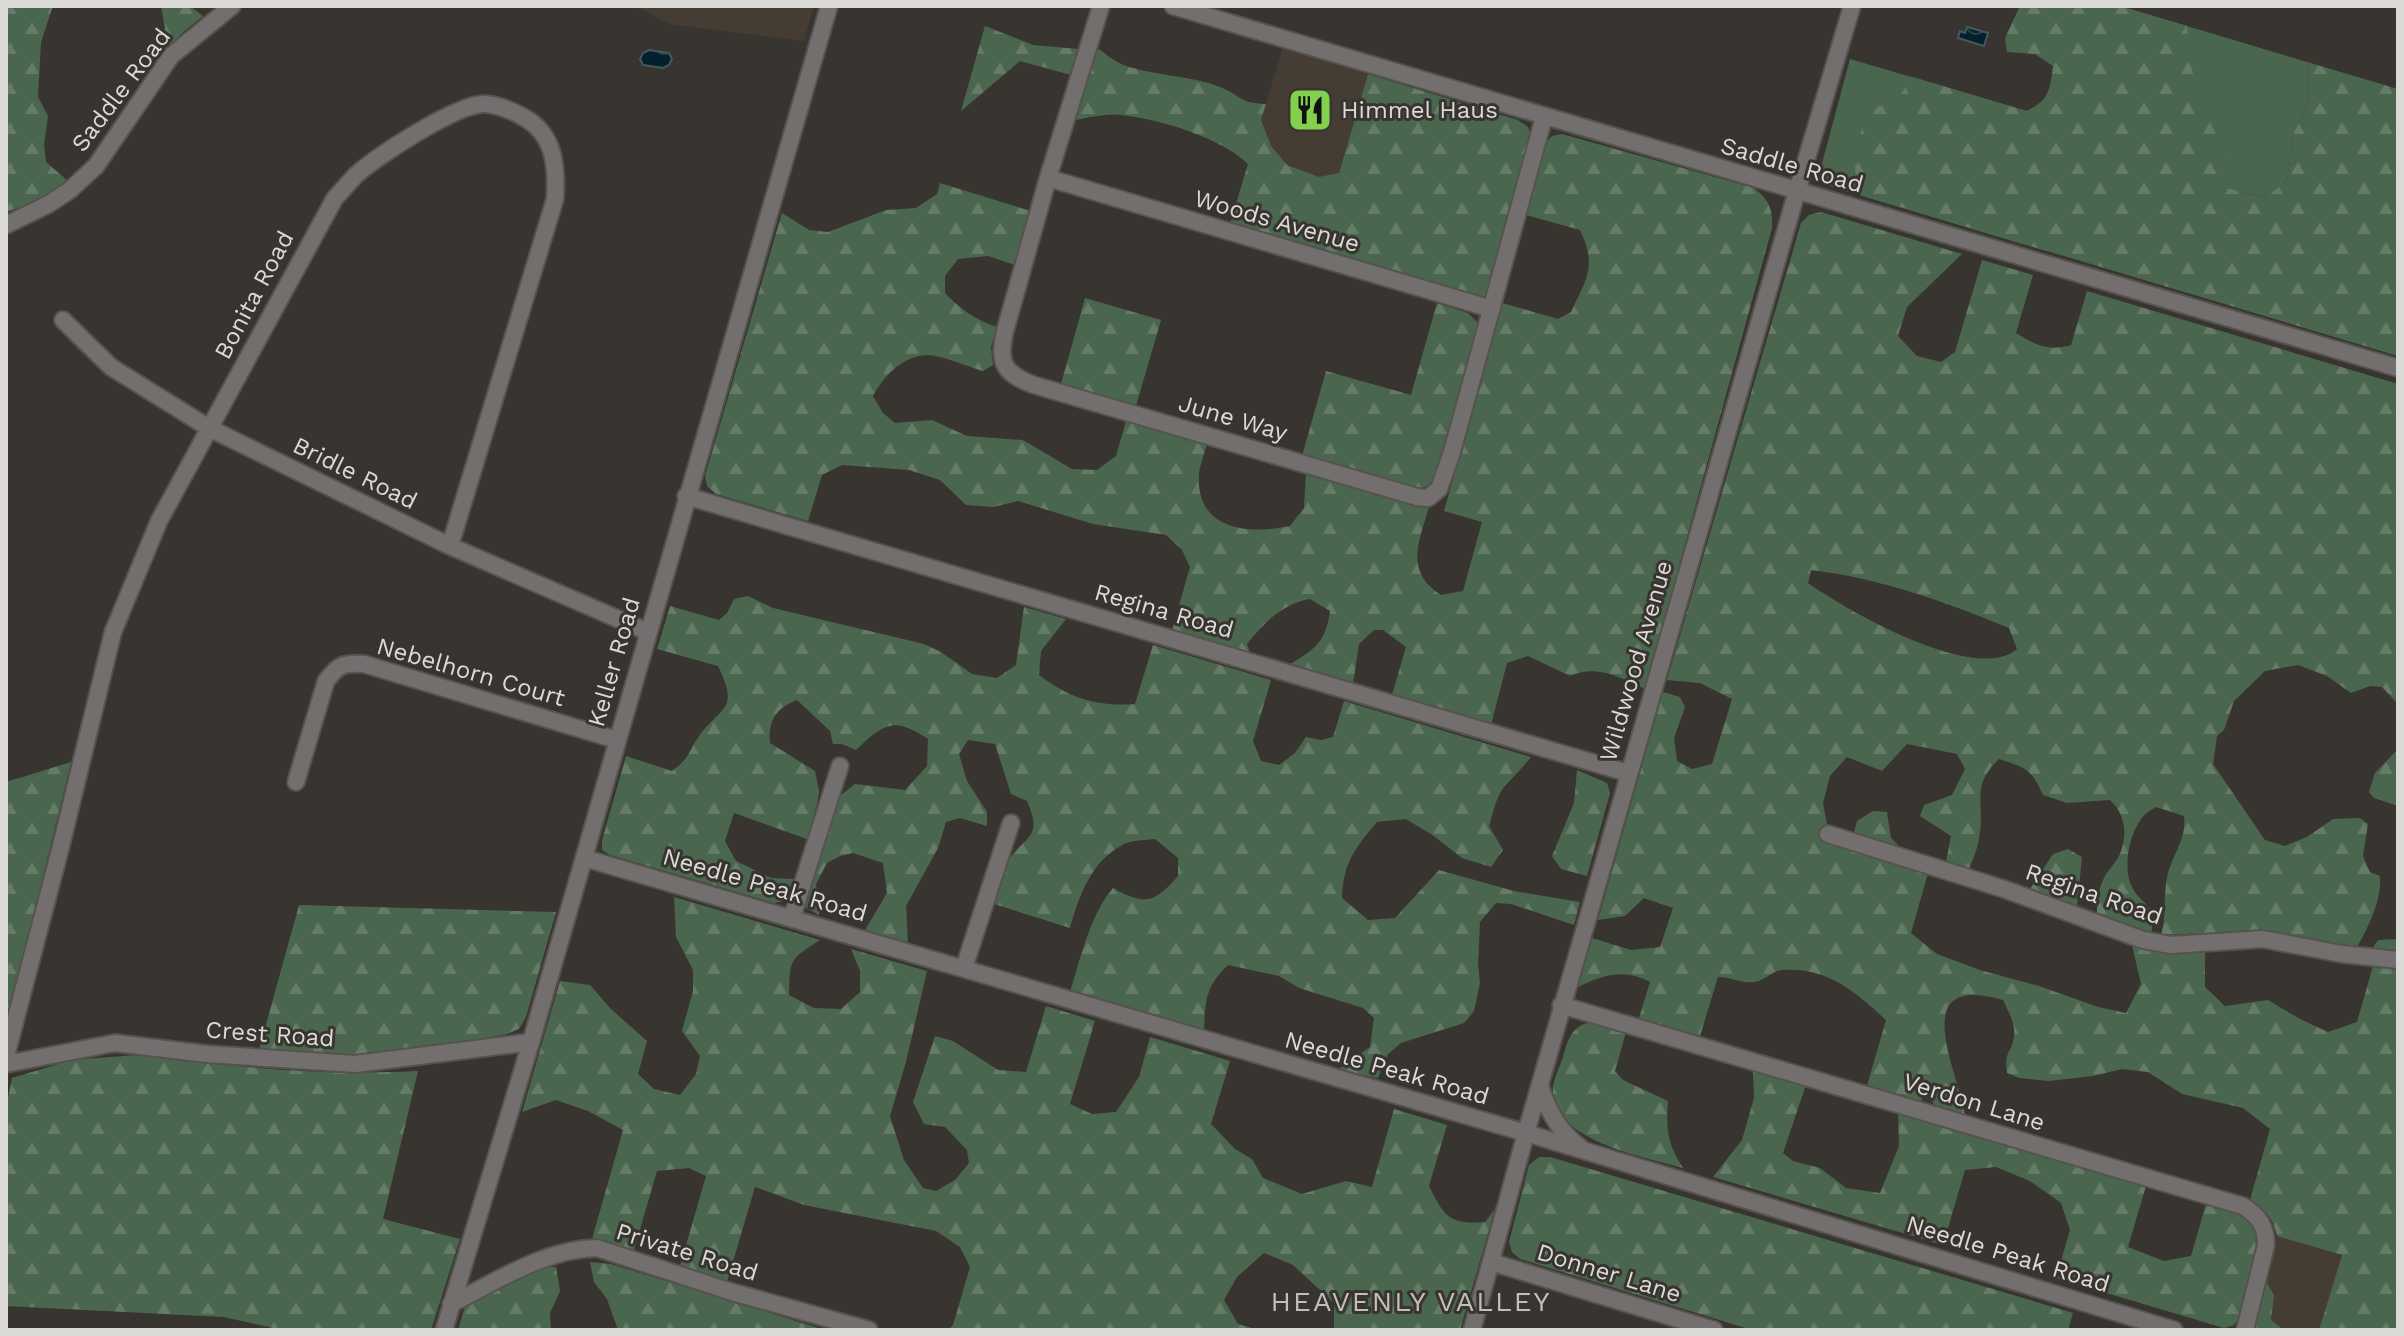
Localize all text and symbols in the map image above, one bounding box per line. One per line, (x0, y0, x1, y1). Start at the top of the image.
street label: Saddle Road (66, 23, 176, 157)
restaurant icon: Himmel Haus (1286, 86, 1334, 134)
place label: Himmel Haus (1341, 96, 1498, 124)
street label: Saddle Road (1718, 131, 1866, 199)
street label: Woods Avenue (1191, 184, 1363, 258)
street label: Bonita Road (209, 226, 299, 364)
street label: June Way (1175, 389, 1291, 447)
street label: Bridle Road (288, 431, 422, 515)
street label: Wildwood Avenue (1594, 557, 1678, 765)
street label: Regina Road (1091, 578, 1237, 644)
street label: Keller Road (582, 594, 646, 730)
street label: Nebelhorn Court (374, 632, 568, 712)
street label: Needle Peak Road (660, 842, 870, 928)
street label: Regina Road (2022, 857, 2166, 931)
street label: Crest Road (205, 1016, 335, 1052)
street label: Needle Peak Road (1282, 1025, 1492, 1111)
street label: Verdon Lane (1900, 1067, 2048, 1137)
street label: Needle Peak Road (1903, 1210, 2113, 1298)
street label: Private Road (613, 1217, 761, 1287)
street label: Donner Lane (1534, 1238, 1684, 1308)
district label: HEAVENLY VALLEY (1270, 1285, 1552, 1318)

